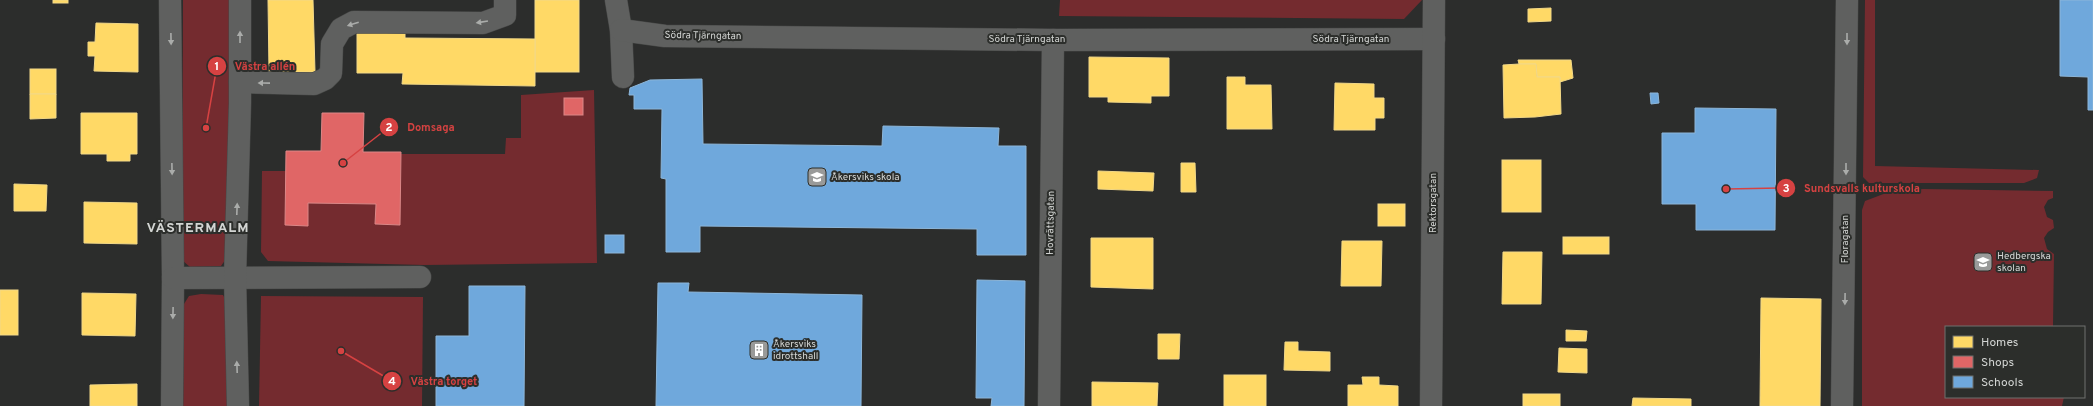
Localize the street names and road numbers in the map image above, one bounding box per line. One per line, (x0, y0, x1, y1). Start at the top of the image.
street label: Södra Tjärngatan (664, 29, 742, 43)
street label: Södra Tjärngatan (988, 33, 1066, 46)
street label: Södra Tjärngatan (1312, 33, 1390, 46)
street label: Rektorsgatan (1427, 173, 1440, 233)
street label: Hovrättsgatan (1044, 191, 1058, 255)
street label: Floragatan (1839, 215, 1852, 263)

